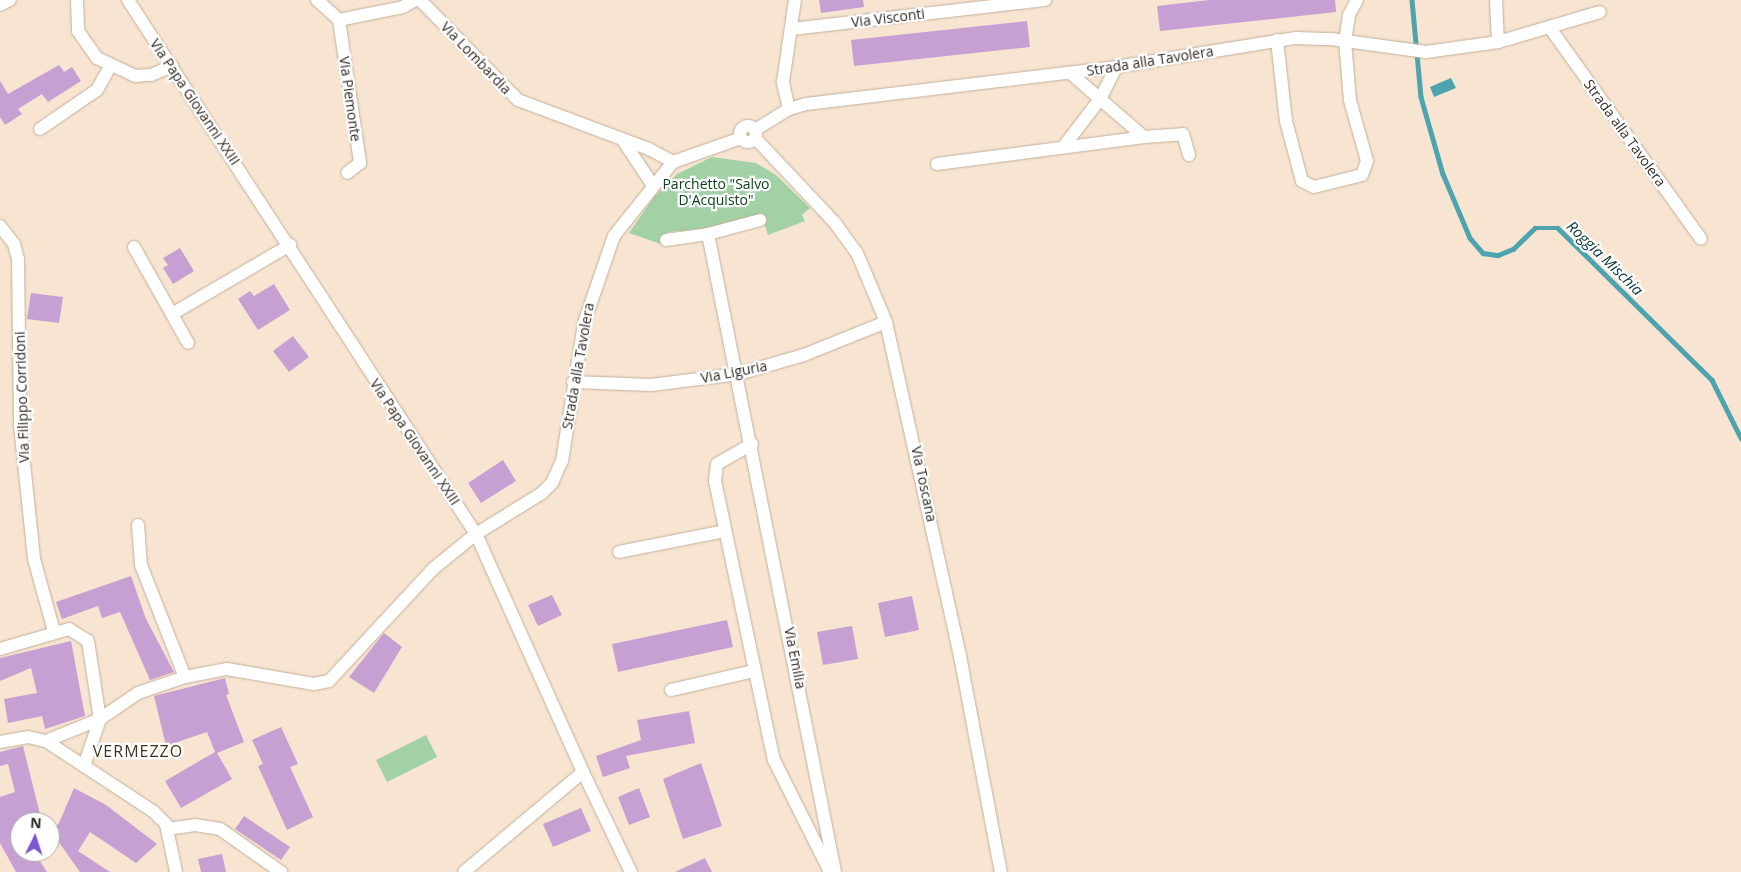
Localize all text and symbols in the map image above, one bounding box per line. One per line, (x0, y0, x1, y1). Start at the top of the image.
street label: Via Visconti (850, 5, 926, 31)
street label: Via Lombardia (437, 18, 515, 98)
street label: Via Papa Giovanni XXIII (146, 36, 244, 168)
street label: Strada alla Tavolera (1085, 43, 1215, 79)
street label: Via Piemonte (336, 55, 364, 143)
street label: Strada alla Tavolera (1581, 76, 1669, 190)
park label: Parchetto "Salvo D'Acquisto" (662, 176, 770, 208)
water label: Roggia Mischia (1563, 217, 1647, 299)
street label: Strada alla Tavolera (559, 301, 597, 431)
street label: Via Filippo Corridoni (11, 331, 33, 463)
street label: Via Liguria (699, 357, 769, 387)
street label: Via Papa Giovanni XXIII (366, 376, 464, 508)
street label: Via Toscana (908, 445, 940, 523)
street label: Via Emilia (781, 626, 809, 690)
district label: VERMEZZO (92, 741, 184, 761)
north arrow (10, 812, 60, 862)
text: N (30, 813, 42, 832)

